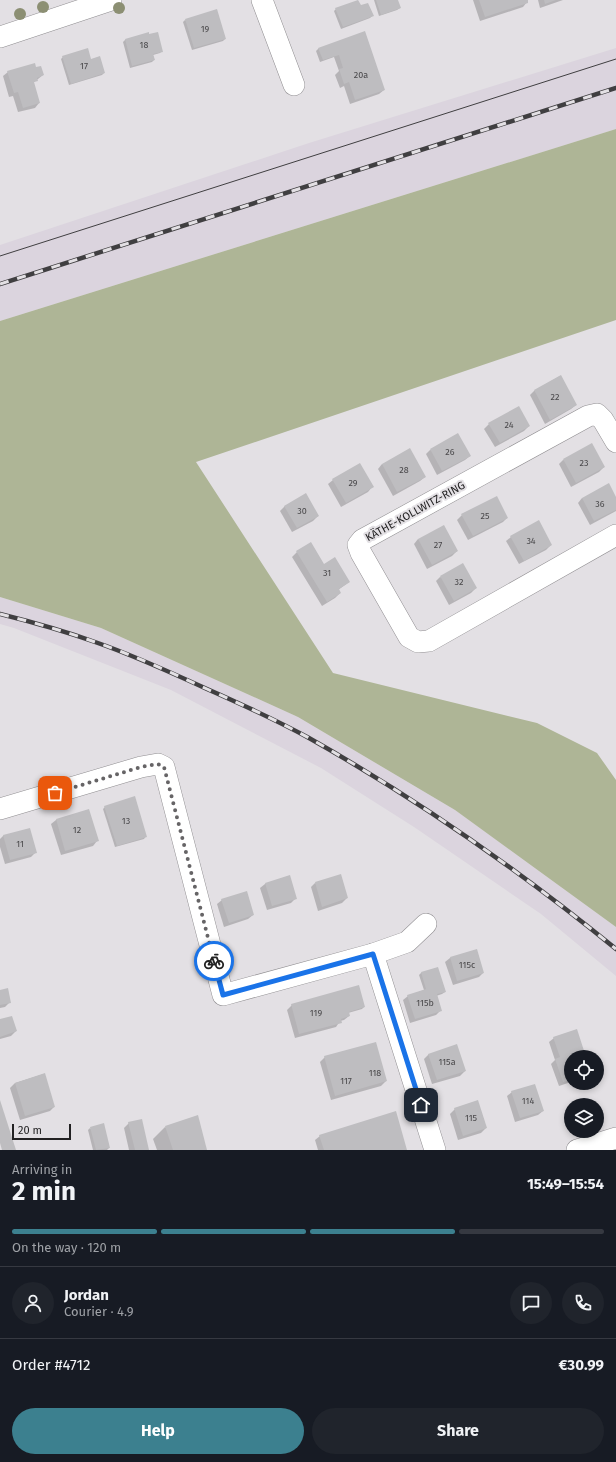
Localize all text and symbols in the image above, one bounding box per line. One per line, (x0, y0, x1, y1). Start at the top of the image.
house number: 19 (201, 24, 210, 34)
house number: 18 (140, 40, 148, 50)
house number: 17 (80, 61, 88, 71)
house number: 20a (354, 70, 368, 80)
house number: 22 (551, 392, 559, 402)
house number: 24 (504, 420, 514, 430)
house number: 26 (445, 447, 455, 457)
house number: 23 (580, 458, 588, 468)
house number: 28 (399, 465, 409, 475)
house number: 29 (348, 478, 358, 488)
street label: KÄTHE-KOLLWITZ-RING (363, 478, 467, 544)
house number: 36 (595, 499, 605, 509)
house number: 30 (297, 506, 307, 516)
house number: 25 (481, 511, 490, 521)
house number: 34 (526, 536, 536, 546)
house number: 27 (434, 540, 442, 550)
house number: 31 (323, 568, 331, 578)
house number: 32 (455, 577, 463, 587)
pin (38, 776, 72, 810)
icon: bag (44, 782, 66, 804)
house number: 13 (122, 816, 130, 826)
house number: 12 (73, 825, 81, 835)
house number: 11 (16, 839, 24, 849)
courier (194, 941, 234, 981)
icon: bike (203, 950, 225, 972)
house number: 115c (459, 960, 476, 970)
house number: 115b (416, 998, 434, 1008)
house number: 119 (310, 1008, 322, 1018)
map controls (564, 1050, 604, 1138)
button: locate (564, 1050, 604, 1090)
house number: 115a (438, 1057, 456, 1067)
house number: 118 (369, 1068, 381, 1078)
house number: 117 (340, 1076, 352, 1086)
pin (404, 1088, 438, 1122)
icon: home (410, 1094, 432, 1116)
house number: 114 (522, 1096, 534, 1106)
button: layers (564, 1098, 604, 1138)
house number: 115 (465, 1113, 478, 1123)
scale bar (12, 1122, 71, 1141)
text: 20 m (18, 1124, 42, 1137)
text: Arriving in (12, 1162, 72, 1177)
text: 15:49–15:54 (527, 1175, 604, 1193)
text: 2 min (12, 1176, 76, 1207)
text: On the way · 120 m (12, 1240, 121, 1255)
button: person (12, 1282, 54, 1324)
button: chat (510, 1282, 552, 1324)
button: phone (562, 1282, 604, 1324)
text: Jordan (64, 1286, 109, 1304)
text: Courier · 4.9 (64, 1304, 134, 1319)
text: Order #4712 (12, 1356, 90, 1374)
text: €30.99 (558, 1356, 604, 1374)
button: Help (12, 1408, 304, 1454)
button: Share (312, 1408, 604, 1454)

